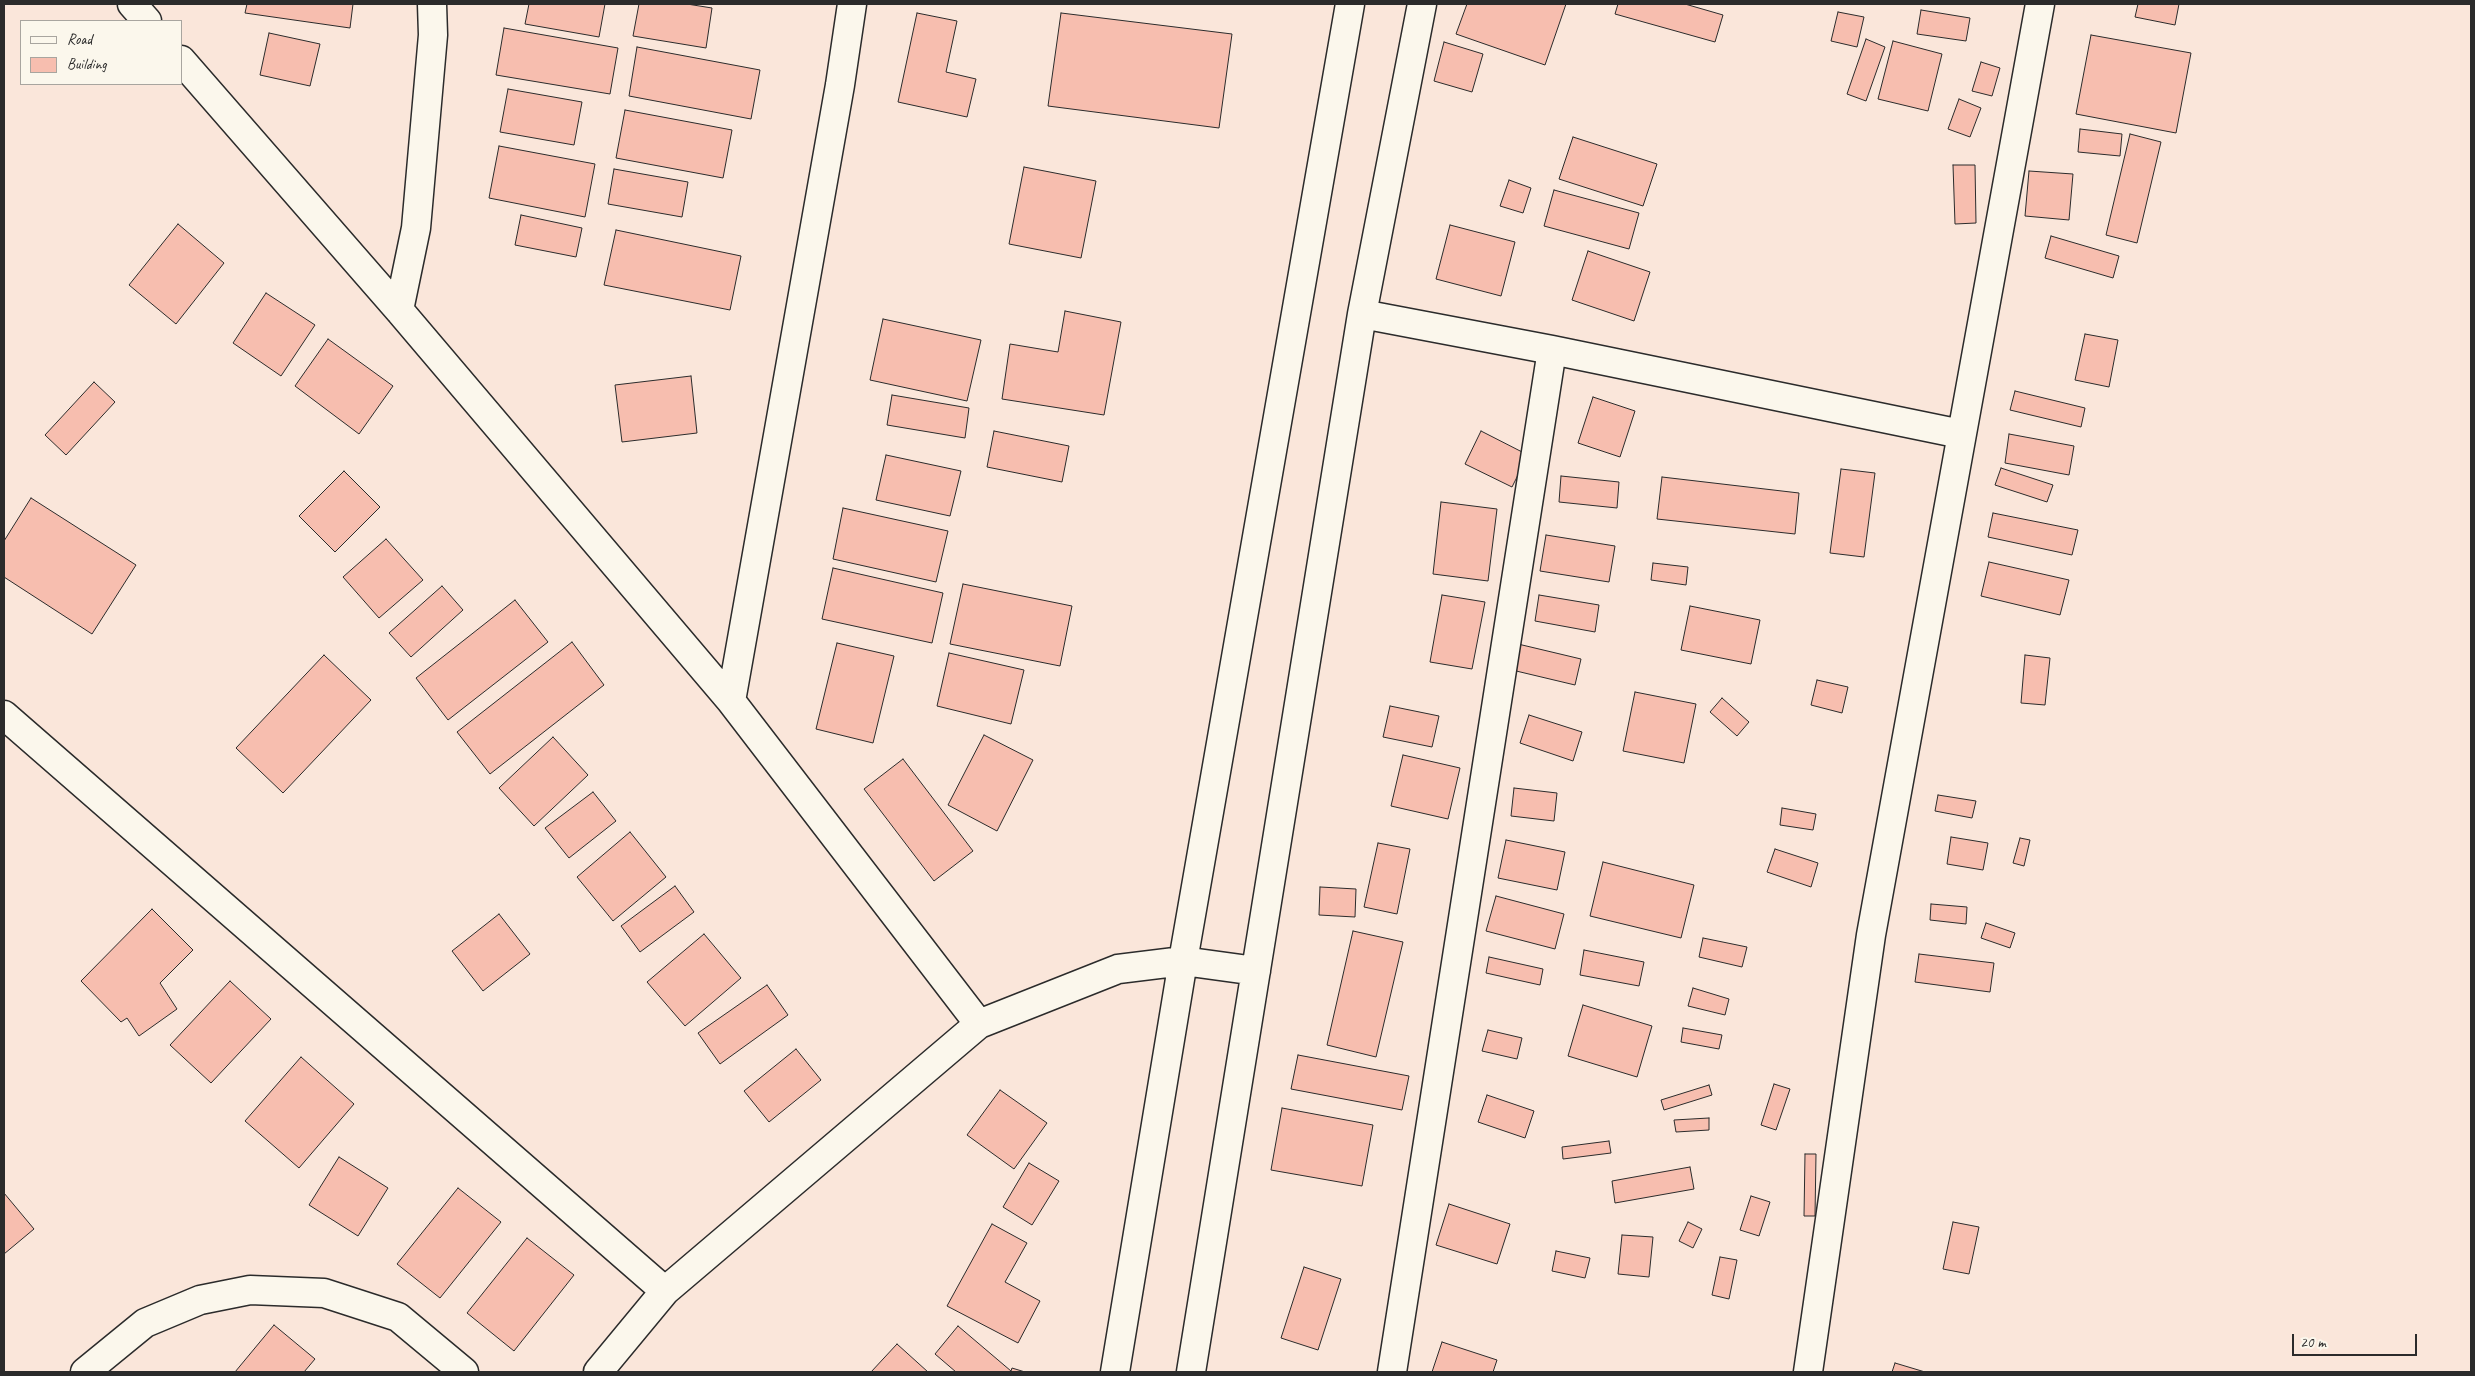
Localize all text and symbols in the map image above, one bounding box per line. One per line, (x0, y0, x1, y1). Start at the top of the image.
legend (20, 20, 182, 85)
text: Road (67, 30, 92, 49)
text: Building (67, 55, 106, 74)
scale bar (2295, 1324, 2420, 1356)
text: 20 m (2300, 1333, 2326, 1352)

